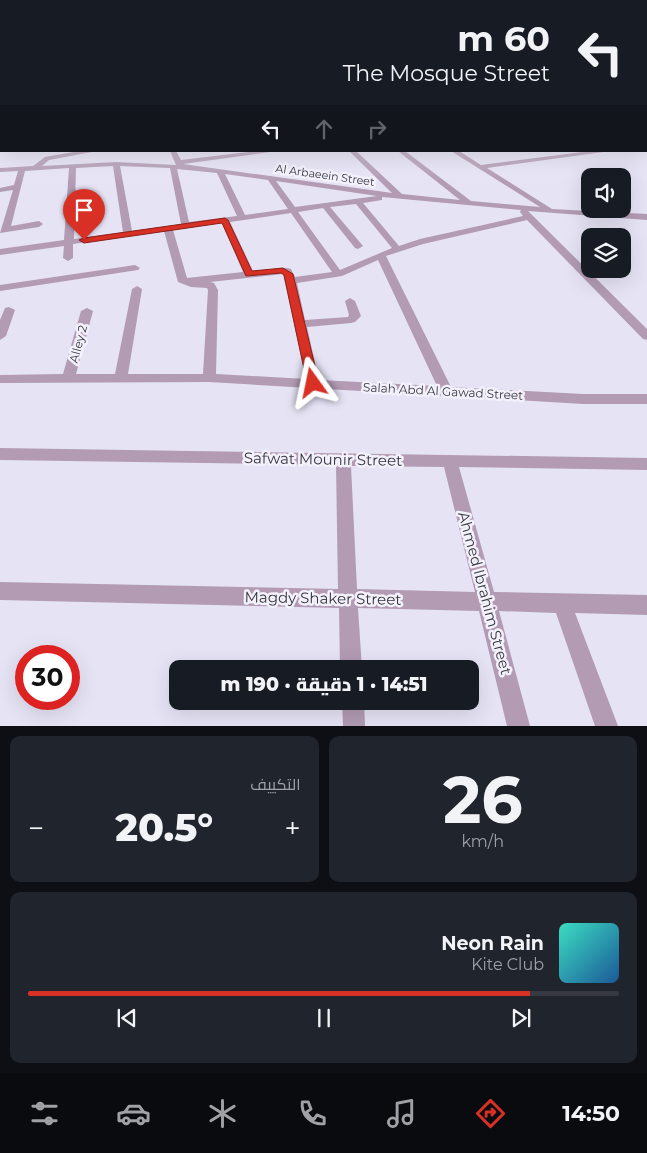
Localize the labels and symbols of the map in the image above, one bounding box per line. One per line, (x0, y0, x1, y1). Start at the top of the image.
street label: Al Arbaeein Street (275, 161, 376, 189)
pin (63, 189, 105, 240)
street label: Alley 2 (66, 323, 90, 365)
position arrow (286, 356, 338, 408)
street label: Salah Abd Al Gawad Street (363, 379, 524, 403)
street label: Safwat Mounir Street (244, 448, 402, 470)
street label: Ahmed Ibrahim Street (454, 509, 516, 677)
street label: Magdy Shaker Street (244, 587, 402, 609)
speed limit sign: 30 (15, 645, 80, 710)

